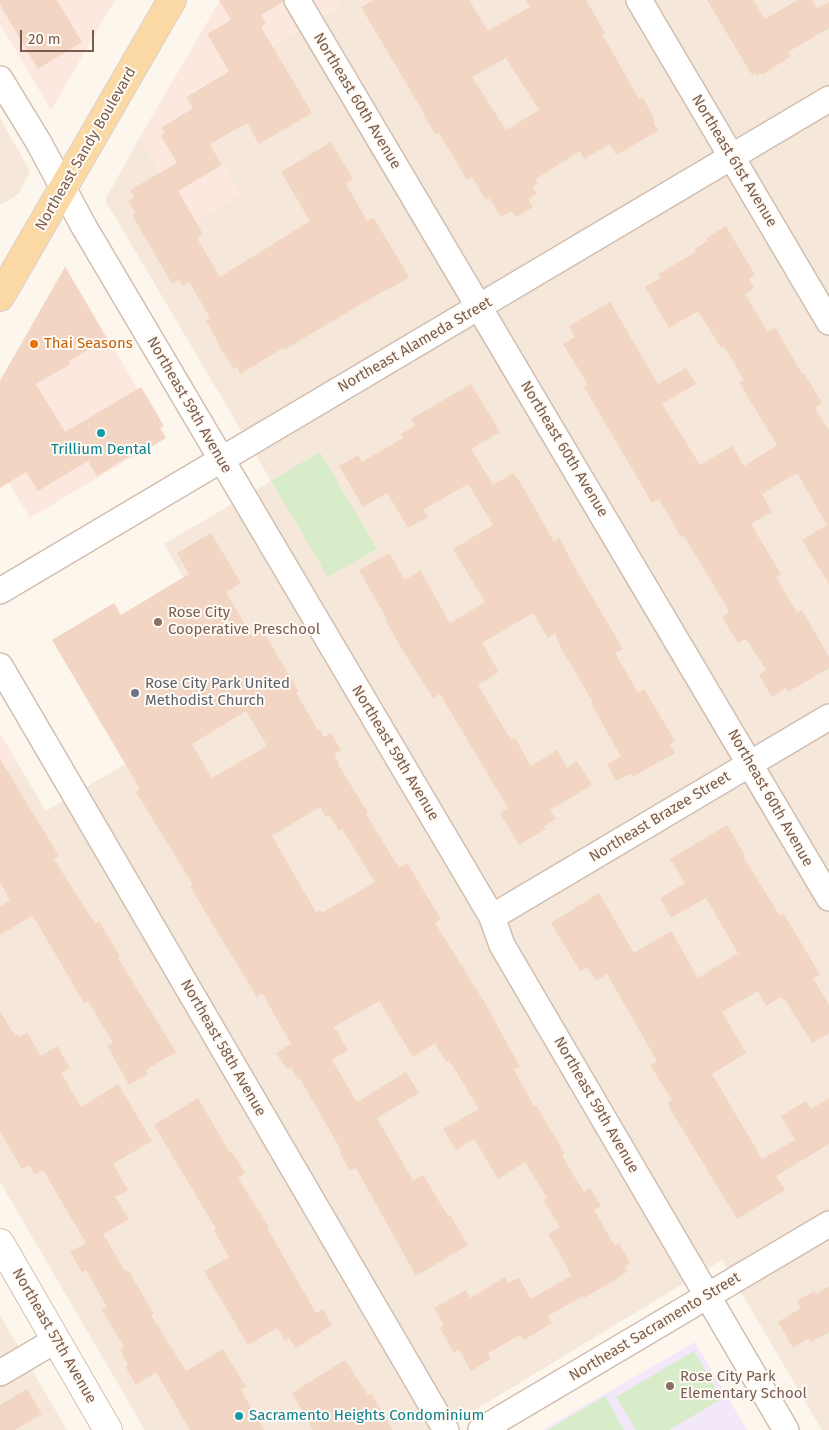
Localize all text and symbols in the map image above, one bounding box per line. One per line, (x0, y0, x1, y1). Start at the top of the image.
scale bar (22, 20, 96, 52)
text: 20 m (28, 30, 61, 48)
street label: Northeast 60th Avenue (309, 30, 405, 172)
street label: Northeast Sandy Boulevard (32, 64, 140, 234)
street label: Northeast 61st Avenue (687, 91, 781, 231)
street label: Northeast Alameda Street (335, 293, 495, 397)
street label: Northeast 59th Avenue (143, 334, 235, 476)
place label: Thai Seasons (44, 335, 133, 353)
marker: Thai Seasons (28, 338, 40, 350)
street label: Northeast 60th Avenue (516, 378, 612, 520)
marker: Trillium Dental (95, 427, 107, 439)
place label: Trillium Dental (51, 441, 151, 459)
place label: Rose City Cooperative Preschool (168, 604, 320, 639)
marker: Rose City Cooperative Preschool (152, 616, 164, 628)
place label: Rose City Park United Methodist Church (145, 675, 290, 710)
street label: Northeast 59th Avenue (347, 682, 443, 824)
marker: Rose City Park United Methodist Church (129, 687, 141, 699)
street label: Northeast 60th Avenue (723, 726, 817, 870)
street label: Northeast Brazee Street (586, 768, 734, 866)
street label: Northeast 58th Avenue (176, 976, 270, 1120)
street label: Northeast 59th Avenue (550, 1034, 642, 1176)
street label: Northeast 57th Avenue (8, 1265, 100, 1407)
street label: Northeast Sacramento Street (566, 1269, 744, 1385)
place label: Rose City Park Elementary School (680, 1368, 807, 1403)
marker: Rose City Park Elementary School (664, 1380, 676, 1392)
place label: Sacramento Heights Condominium (249, 1407, 484, 1425)
marker: Sacramento Heights Condominium (233, 1410, 245, 1422)

